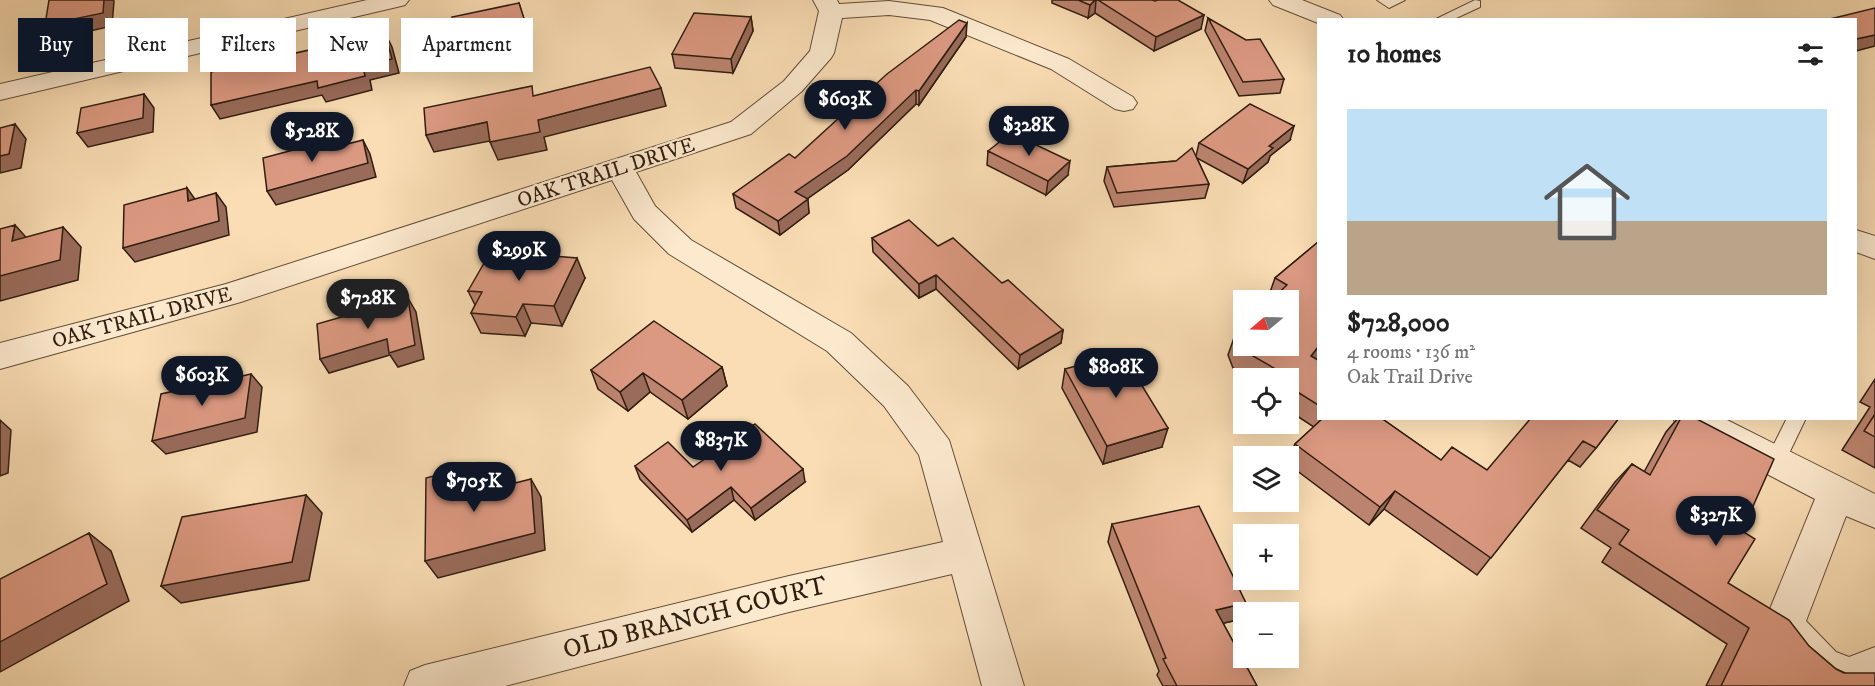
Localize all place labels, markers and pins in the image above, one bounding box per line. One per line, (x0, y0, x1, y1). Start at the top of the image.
pin: $603K (803, 80, 887, 131)
pin: $328K (987, 106, 1071, 157)
pin: $528K (270, 112, 354, 163)
pin: $299K (477, 231, 561, 282)
pin: $728K (326, 279, 410, 330)
pin: $808K (1074, 348, 1158, 399)
pin: $603K (160, 356, 244, 407)
pin: $837K (679, 421, 763, 472)
pin: $705K (432, 462, 516, 513)
pin: $327K (1674, 496, 1758, 547)

